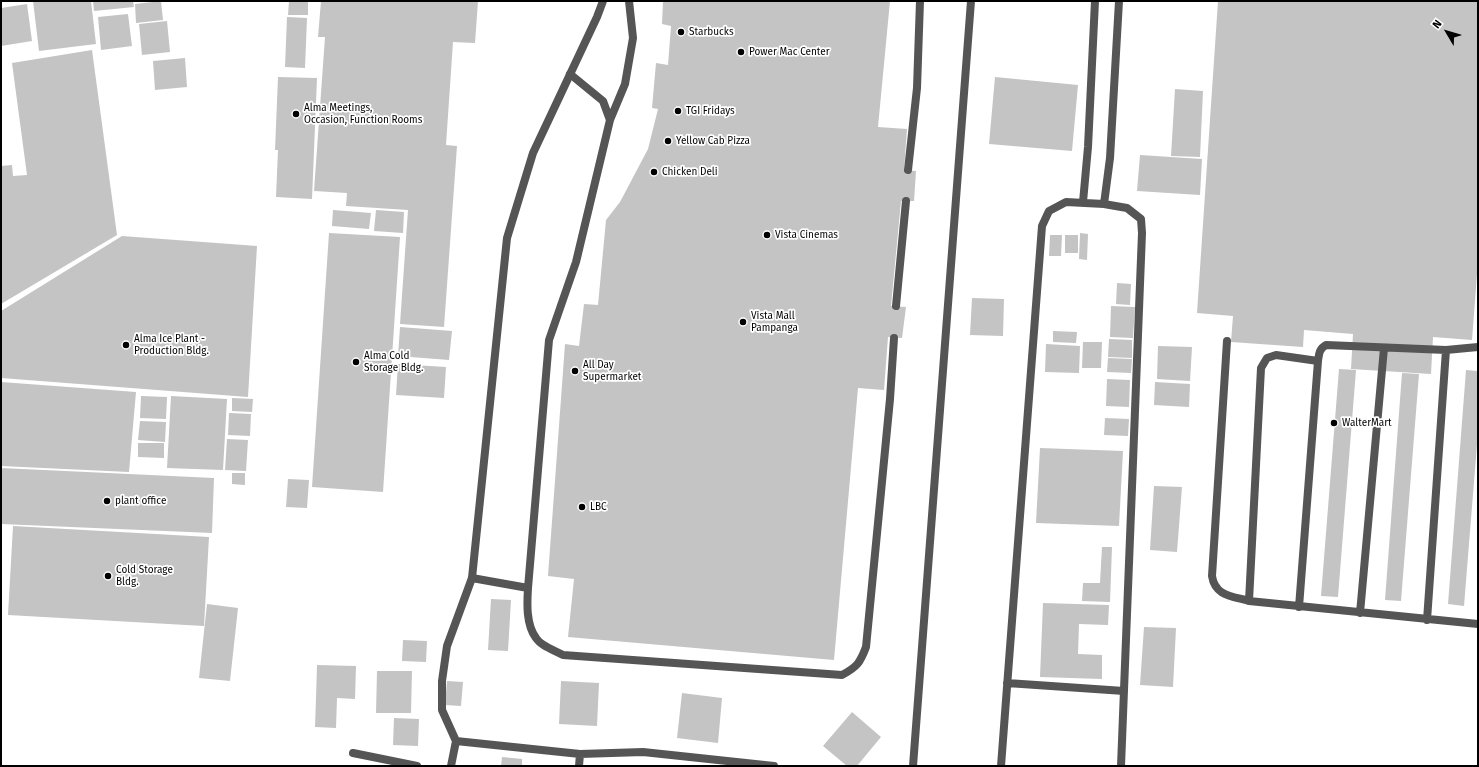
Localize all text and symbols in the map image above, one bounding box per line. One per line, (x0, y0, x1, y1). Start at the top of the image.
north arrow (1427, 12, 1467, 52)
text: N (1430, 17, 1445, 31)
place label: Starbucks (689, 26, 734, 38)
marker: Starbucks (676, 27, 686, 37)
place label: Power Mac Center (749, 46, 830, 58)
marker: Power Mac Center (736, 47, 746, 57)
place label: Alma Meetings, Occasion, Function Rooms (304, 102, 422, 126)
place label: TGI Fridays (686, 105, 735, 117)
marker: TGI Fridays (673, 106, 683, 116)
marker: Alma Meetings, Occasion, Function Rooms (291, 109, 301, 119)
place label: Yellow Cab Pizza (676, 135, 750, 147)
marker: Yellow Cab Pizza (663, 136, 673, 146)
place label: Chicken Deli (662, 166, 718, 178)
marker: Chicken Deli (649, 167, 659, 177)
place label: Vista Cinemas (775, 229, 838, 241)
marker: Vista Cinemas (762, 230, 772, 240)
place label: Vista Mall Pampanga (751, 310, 798, 334)
marker: Vista Mall Pampanga (738, 317, 748, 327)
place label: Alma Ice Plant - Production Bldg. (134, 333, 209, 356)
marker: Alma Ice Plant - Production Bldg. (121, 340, 131, 350)
place label: Alma Cold Storage Bldg. (364, 350, 423, 374)
marker: Alma Cold Storage Bldg. (351, 357, 361, 367)
place label: All Day Supermarket (583, 359, 641, 382)
marker: All Day Supermarket (570, 366, 580, 376)
place label: WalterMart (1342, 417, 1392, 429)
marker: WalterMart (1329, 418, 1339, 428)
place label: plant office (115, 495, 166, 507)
marker: plant office (102, 496, 112, 506)
place label: LBC (590, 501, 607, 513)
marker: LBC (577, 502, 587, 512)
place label: Cold Storage Bldg. (116, 564, 173, 588)
marker: Cold Storage Bldg. (103, 571, 113, 581)

